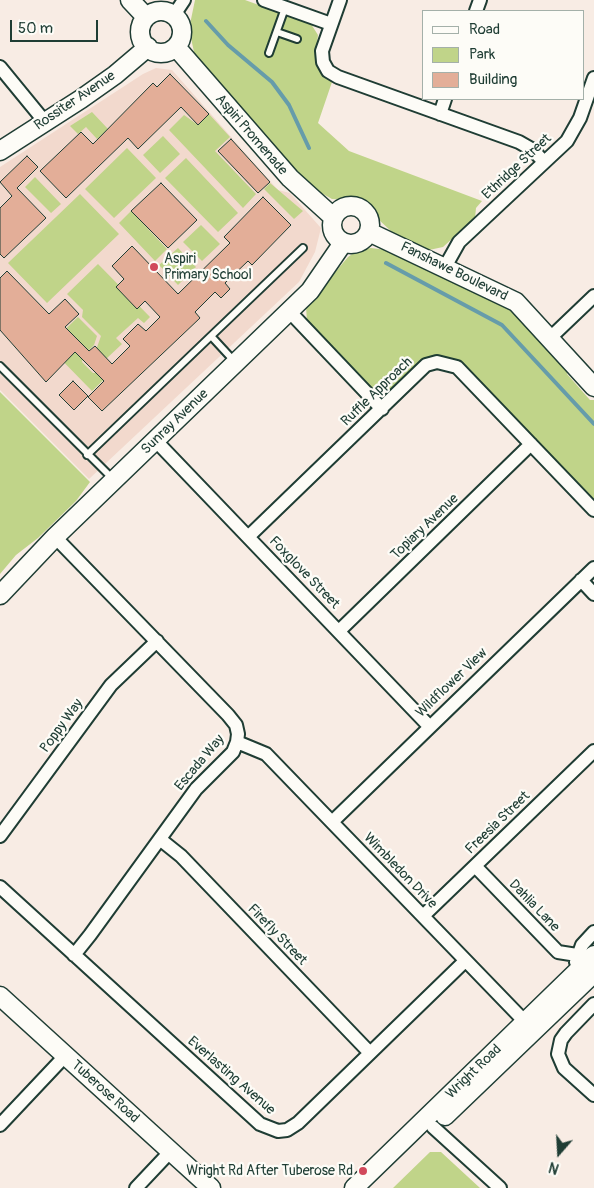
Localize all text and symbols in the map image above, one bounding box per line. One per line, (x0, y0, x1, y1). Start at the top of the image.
scale bar (12, 10, 100, 42)
legend (422, 10, 584, 100)
text: 50 m (18, 19, 53, 38)
text: Road (469, 20, 500, 39)
text: Park (469, 45, 495, 64)
street label: Rossiter Avenue (31, 68, 119, 134)
text: Building (469, 70, 517, 89)
street label: Aspiri Promenade (211, 91, 291, 179)
street label: Ethridge Street (479, 131, 555, 203)
street label: Fanshawe Boulevard (398, 239, 510, 305)
place label: Aspiri Primary School (164, 251, 252, 284)
marker: Aspiri Primary School (148, 261, 160, 273)
street label: Ruffle Approach (338, 354, 416, 430)
street label: Sunray Avenue (138, 386, 212, 458)
street label: Topiary Avenue (388, 491, 462, 563)
street label: Foxglove Street (265, 533, 343, 613)
street label: Wildflower View (413, 645, 491, 721)
street label: Poppy Way (37, 696, 87, 756)
street label: Escada Way (172, 732, 228, 794)
street label: Freesia Street (462, 788, 534, 858)
street label: Wimbledon Drive (360, 830, 440, 912)
street label: Dahlia Lane (505, 876, 563, 936)
street label: Firefly Street (244, 901, 310, 969)
street label: Everlasting Avenue (184, 1033, 278, 1119)
street label: Wright Road (443, 1041, 505, 1103)
street label: Tuberose Road (68, 1057, 142, 1127)
north arrow (534, 1128, 584, 1178)
text: N (547, 1158, 561, 1177)
place label: Wright Rd After Tuberose Rd (186, 1163, 353, 1179)
marker: Wright Rd After Tuberose Rd (357, 1165, 369, 1177)

